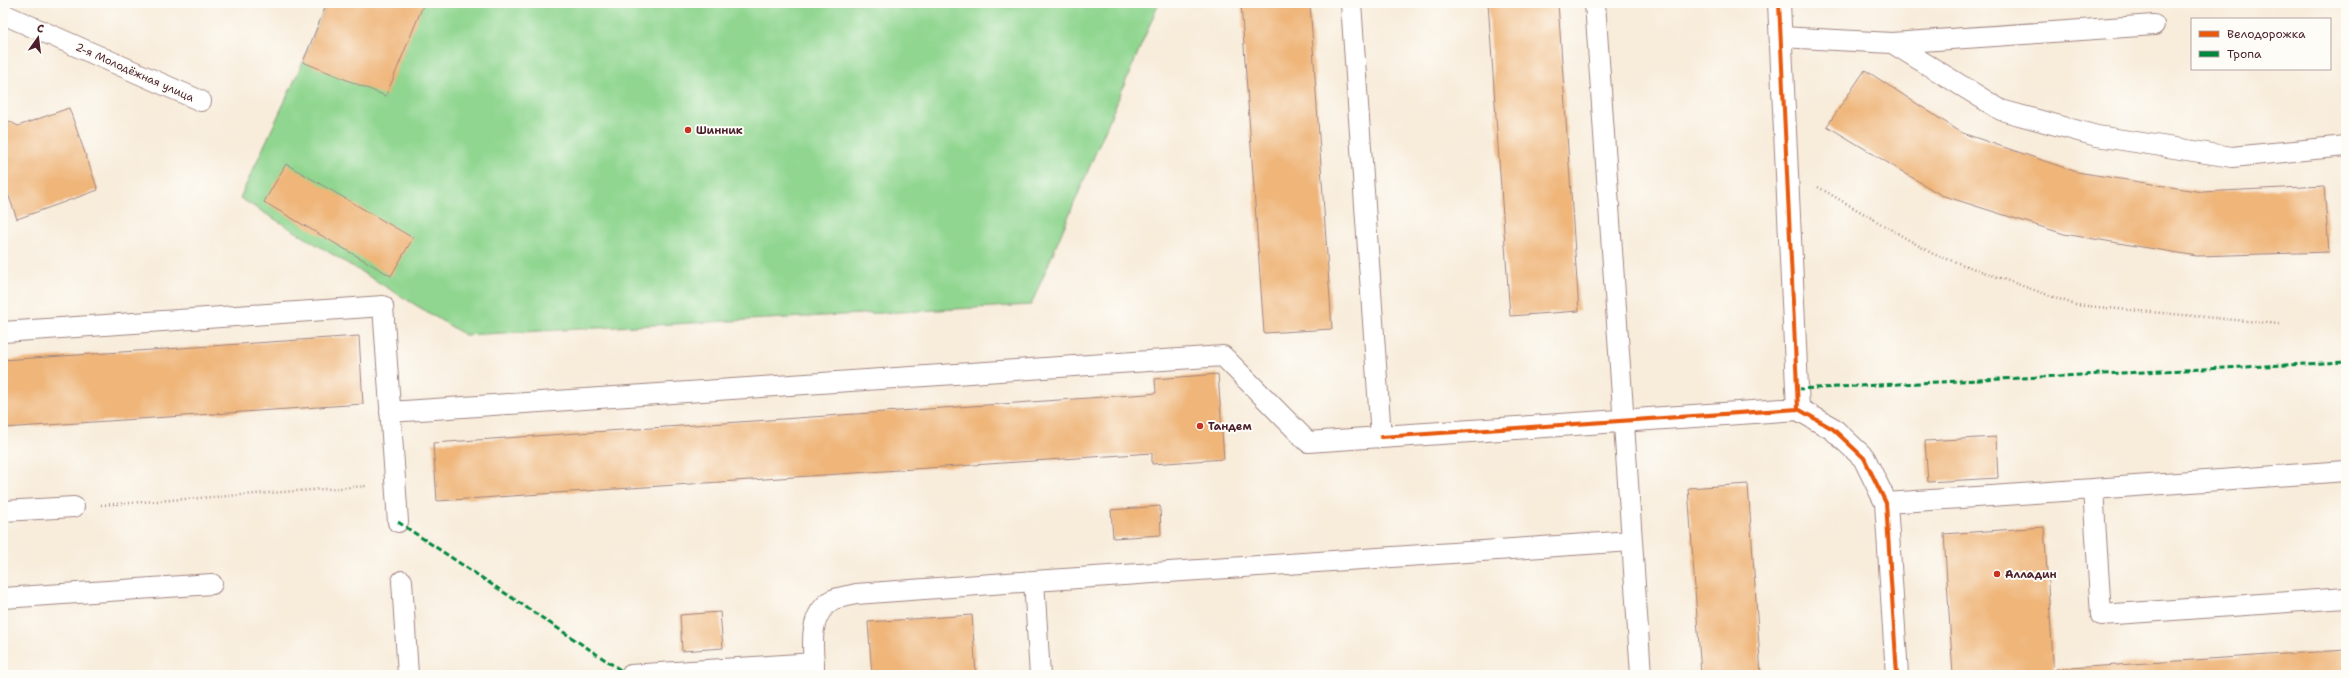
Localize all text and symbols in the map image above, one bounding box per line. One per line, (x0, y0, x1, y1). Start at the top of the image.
north arrow (18, 18, 58, 58)
legend (2191, 18, 2331, 70)
text: С (35, 21, 46, 37)
text: Велодорожка (2227, 26, 2306, 42)
street label: 2-я Молодёжная улица (73, 40, 197, 105)
text: Тропа (2227, 46, 2262, 62)
place label: Шинник (696, 123, 743, 138)
marker: Шинник (683, 125, 693, 135)
place label: Тандем (1208, 419, 1252, 434)
marker: Тандем (1195, 421, 1205, 431)
place label: Алладин (2005, 567, 2057, 582)
marker: Алладин (1992, 569, 2002, 579)

